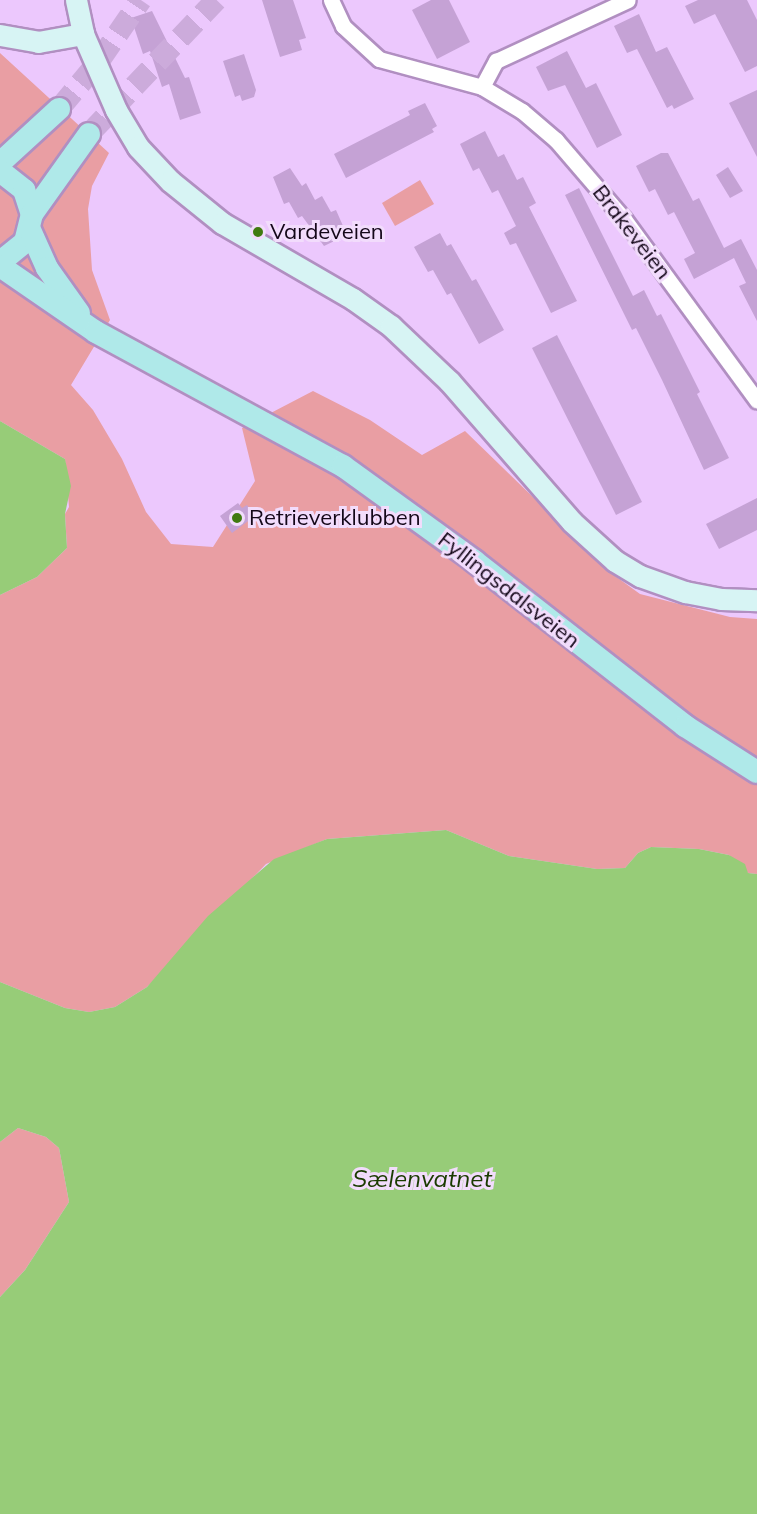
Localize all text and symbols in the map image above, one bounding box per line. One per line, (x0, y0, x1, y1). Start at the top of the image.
street label: Brakeveien (587, 180, 677, 284)
place label: Vardeveien (270, 219, 384, 245)
marker: Vardeveien (251, 225, 265, 239)
place label: Retrieverklubben (249, 505, 421, 531)
marker: Retrieverklubben (230, 511, 244, 525)
street label: Fyllingsdalsveien (433, 526, 585, 654)
water label: Sælenvatnet (352, 1165, 492, 1193)

